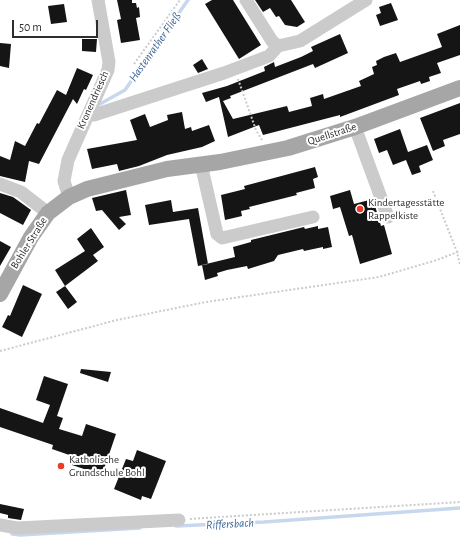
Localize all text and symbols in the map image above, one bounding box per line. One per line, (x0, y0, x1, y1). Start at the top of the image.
water label: Hastenrather Fließ (126, 10, 184, 84)
scale bar (14, 12, 100, 38)
text: 50 m (19, 21, 42, 33)
street label: Kronendriesch (74, 69, 112, 131)
street label: Quellstraße (306, 120, 358, 148)
place label: Kindertagesstätte Rappelkiste (368, 196, 444, 222)
marker: Kindertagesstätte Rappelkiste (355, 204, 365, 214)
street label: Bohler Straße (8, 215, 50, 271)
place label: Katholische Grundschule Bohl (69, 453, 145, 479)
marker: Katholische Grundschule Bohl (56, 461, 66, 471)
water label: Riffersbach (206, 516, 254, 532)

